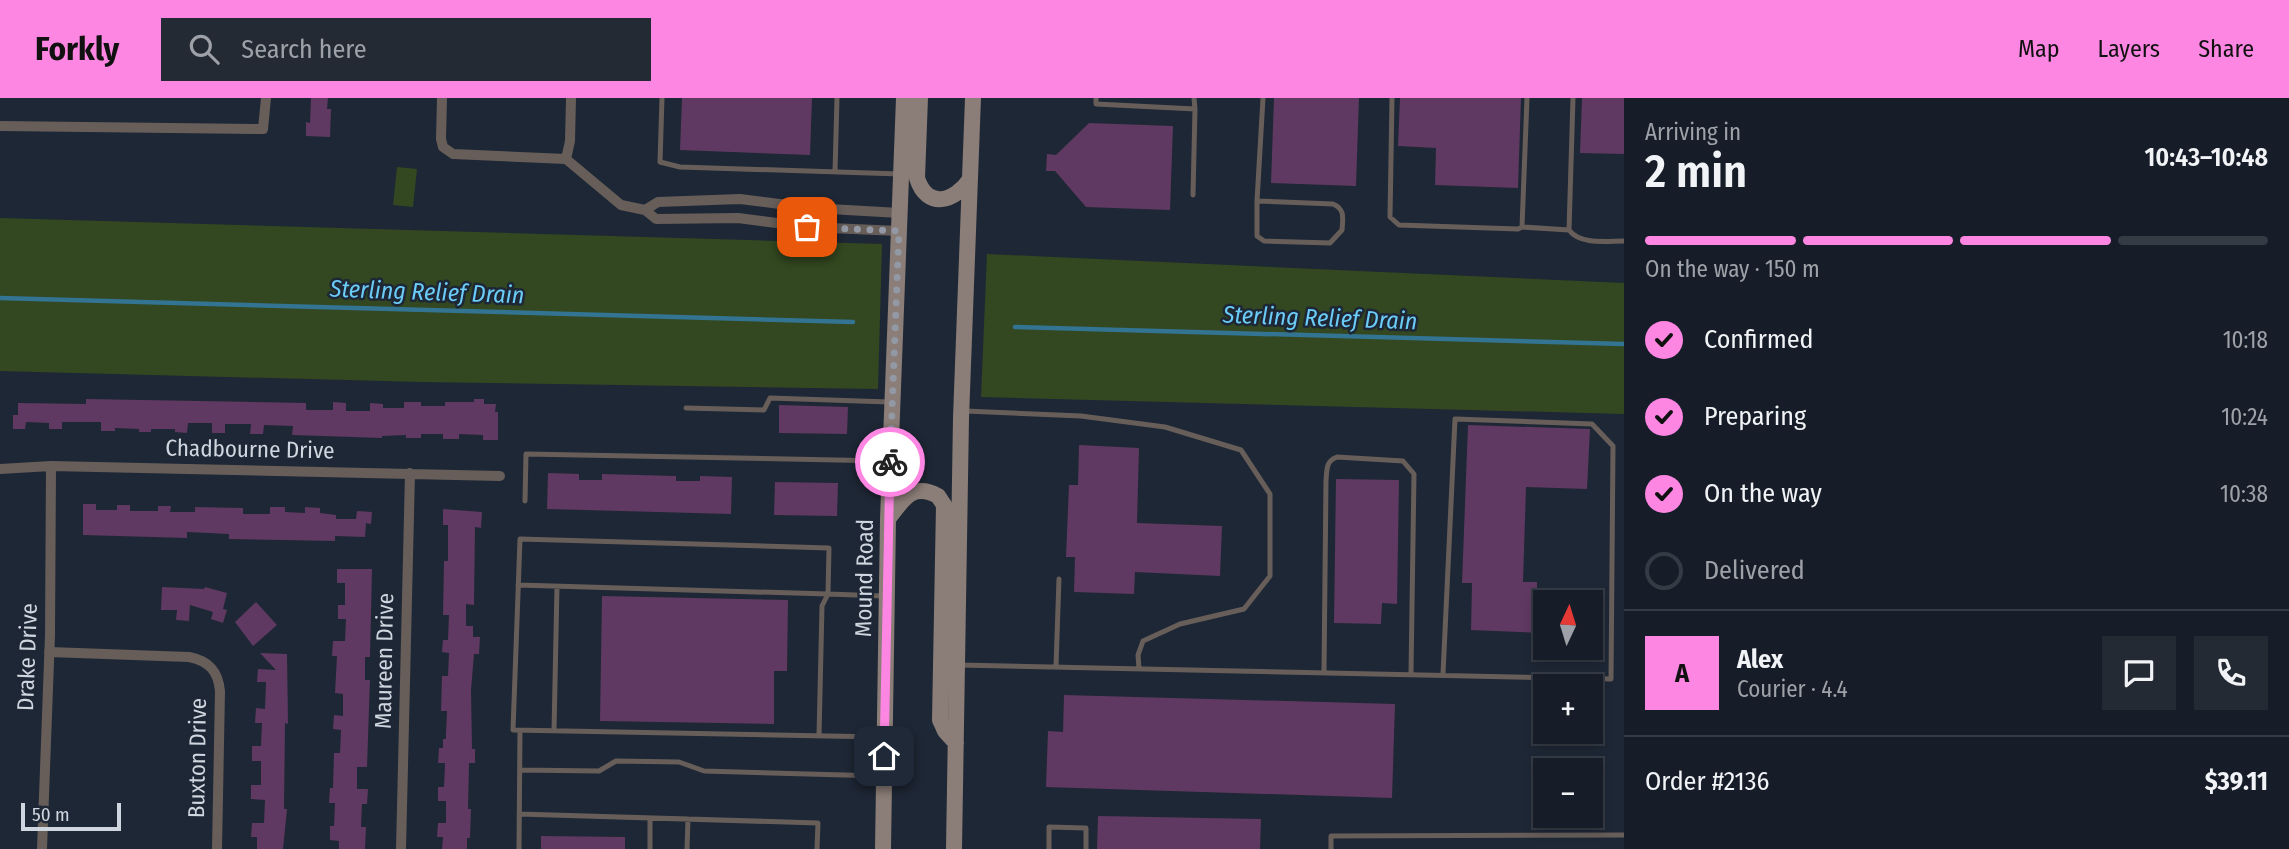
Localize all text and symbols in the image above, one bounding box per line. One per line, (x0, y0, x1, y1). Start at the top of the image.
search box (161, 18, 651, 81)
text: Forkly (35, 29, 119, 69)
icon: search (185, 30, 223, 68)
text: Search here (241, 34, 367, 65)
text: Map (2018, 35, 2060, 63)
text: Layers (2098, 35, 2160, 63)
text: Share (2198, 35, 2254, 63)
text: Arriving in (1645, 118, 1741, 146)
text: 10:43–10:48 (2144, 142, 2268, 173)
text: 2 min (1645, 144, 1747, 199)
pin (777, 197, 837, 257)
icon: bag (788, 208, 826, 246)
text: On the way · 150 m (1645, 255, 1820, 283)
water label: Sterling Relief Drain (328, 275, 525, 309)
water label: Sterling Relief Drain (1221, 301, 1418, 335)
icon: check (1645, 321, 1683, 359)
text: Confirmed (1704, 324, 1814, 355)
text: 10:18 (2223, 326, 2268, 354)
icon: check (1645, 398, 1683, 436)
text: Preparing (1704, 401, 1806, 432)
text: 10:24 (2221, 403, 2268, 431)
courier (855, 427, 925, 497)
street label: Chadbourne Drive (165, 434, 335, 464)
icon: bike (871, 443, 909, 481)
icon: check (1645, 475, 1683, 513)
text: On the way (1704, 478, 1822, 509)
text: 10:38 (2220, 480, 2268, 508)
street label: Mound Road (849, 519, 879, 637)
text: Delivered (1704, 555, 1805, 586)
north arrow (1533, 590, 1603, 660)
map controls (1533, 590, 1603, 828)
street label: Maureen Drive (369, 593, 399, 729)
street label: Drake Drive (11, 603, 43, 711)
button: chat (2102, 636, 2176, 710)
button: phone (2194, 636, 2268, 710)
text: Alex (1737, 644, 1783, 675)
text: A (1675, 658, 1689, 689)
button: + (1533, 674, 1603, 744)
text: Courier · 4.4 (1737, 675, 1848, 703)
street label: Buxton Drive (182, 698, 212, 818)
pin (854, 726, 914, 786)
icon: home (865, 737, 903, 775)
button: − (1533, 758, 1603, 828)
text: Order #2136 (1645, 766, 1769, 797)
text: $39.11 (2205, 766, 2268, 797)
scale bar (21, 800, 121, 832)
text: 50 m (32, 803, 70, 826)

